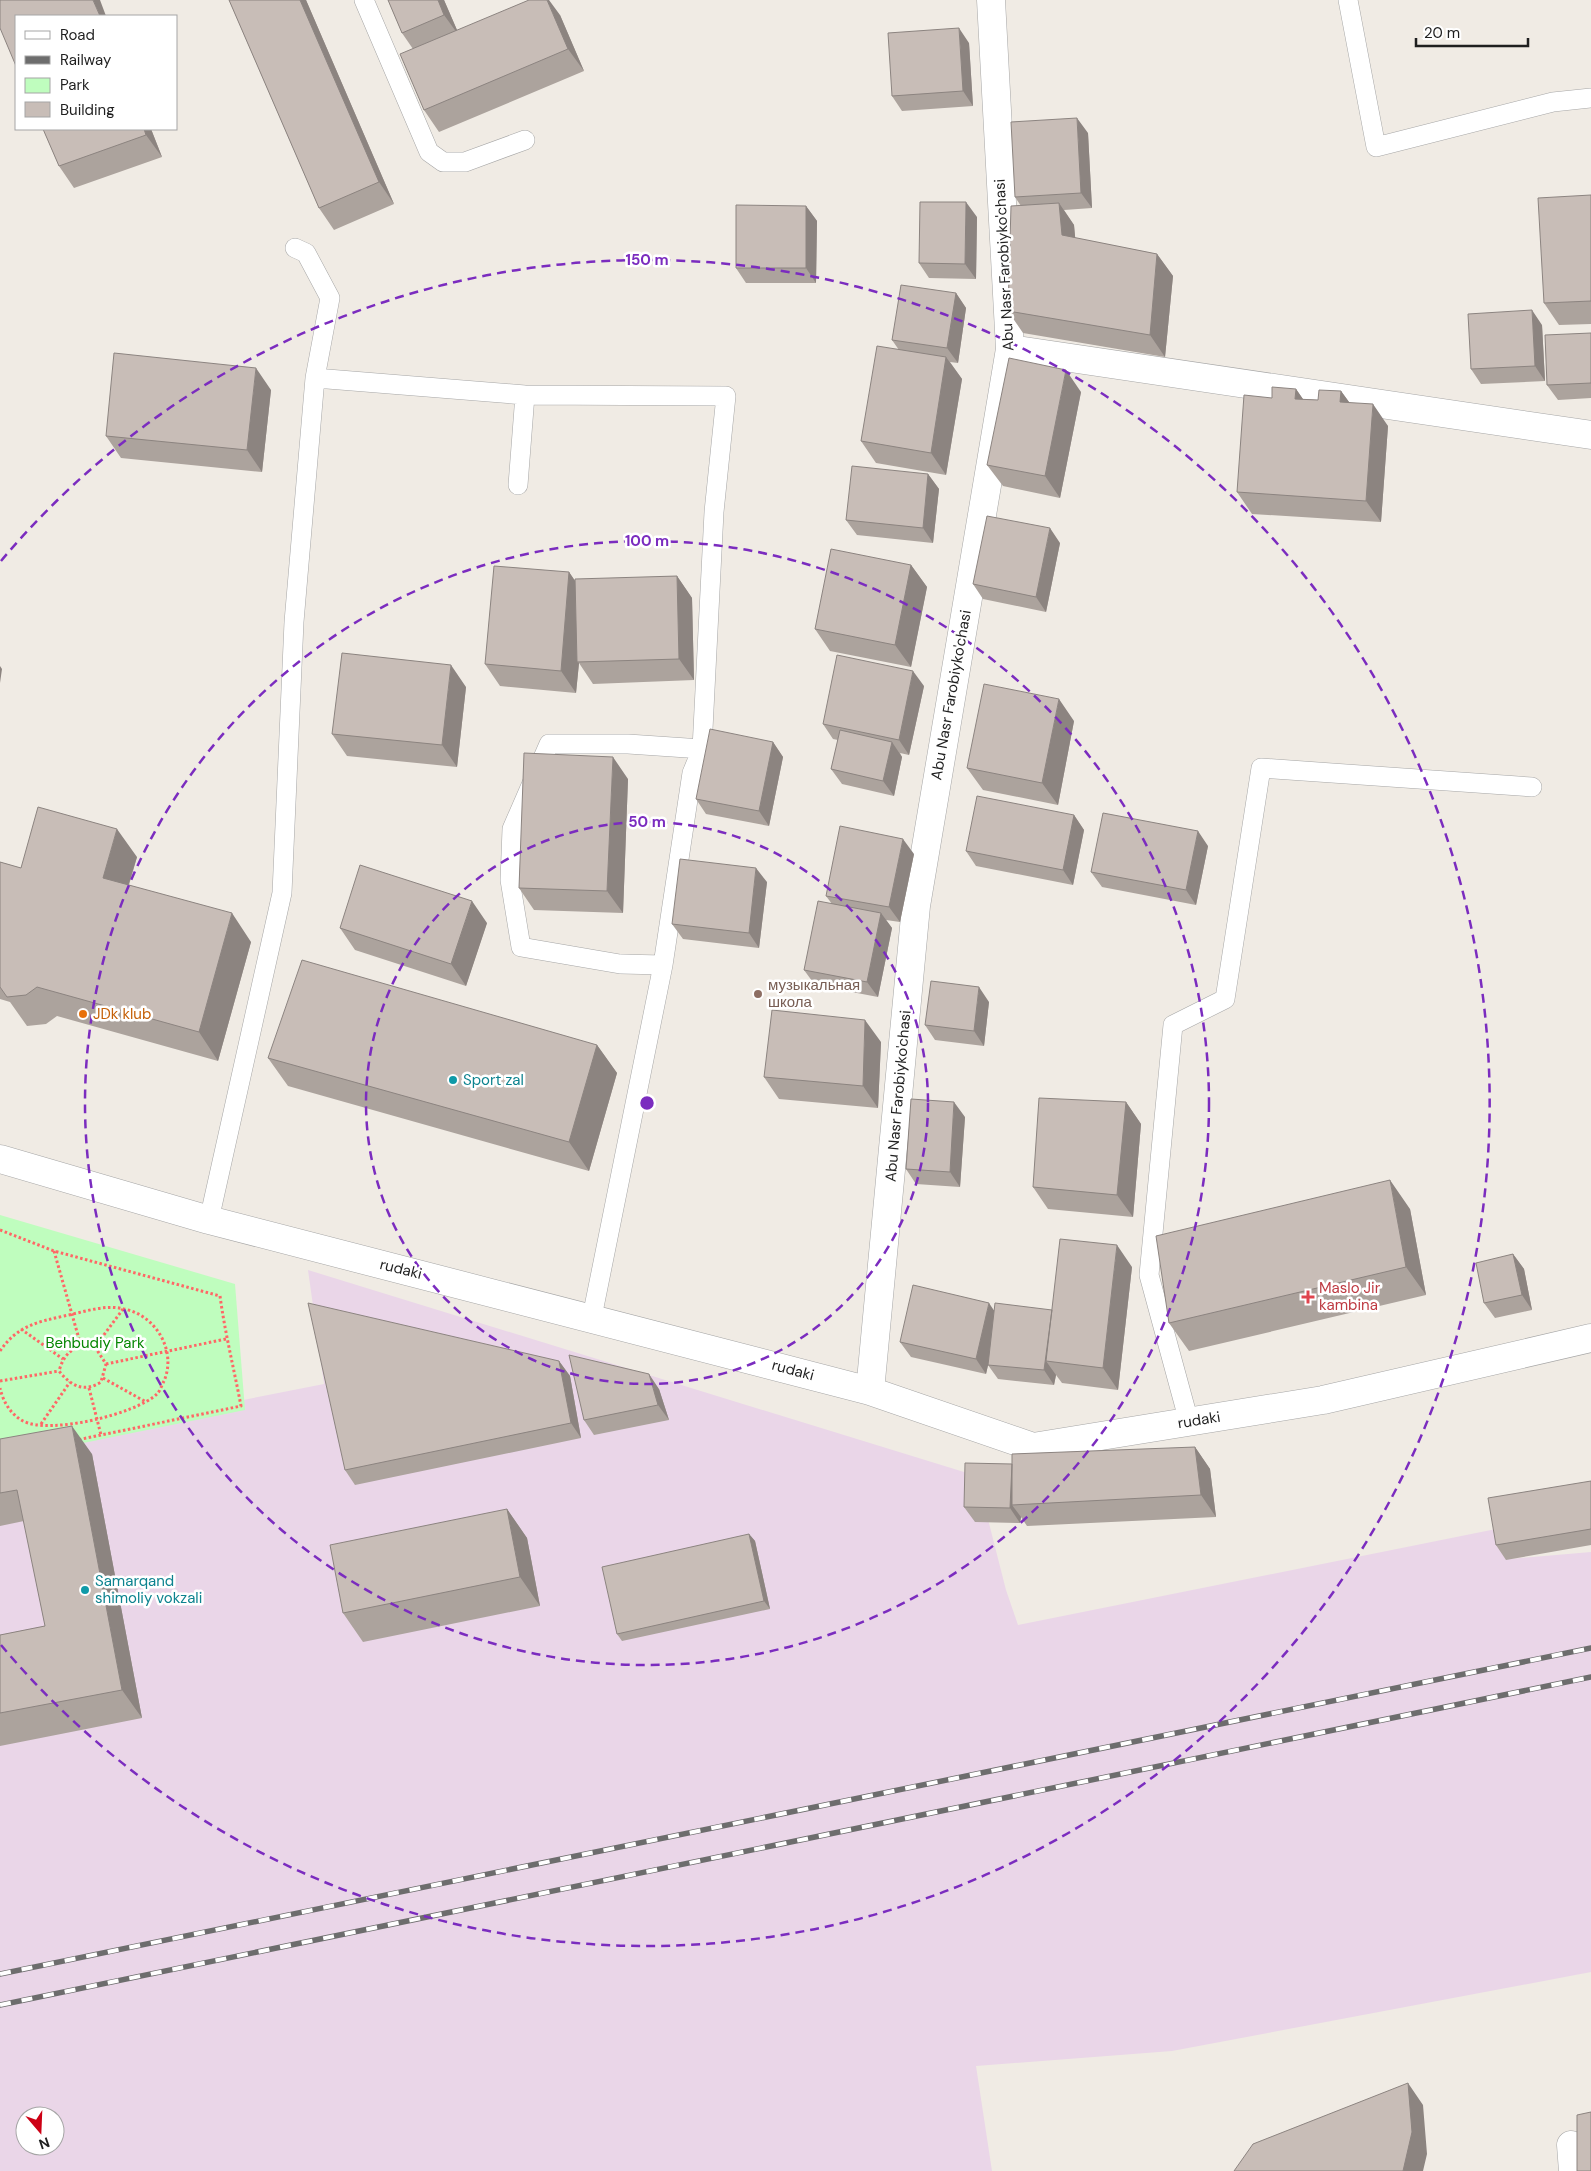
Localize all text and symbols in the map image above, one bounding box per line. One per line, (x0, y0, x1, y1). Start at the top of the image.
legend (15, 15, 178, 130)
scale bar (1416, 15, 1528, 47)
text: 20 m (1424, 23, 1460, 43)
text: Road (60, 25, 95, 45)
text: Railway (60, 50, 112, 70)
text: Park (60, 75, 90, 95)
text: Building (60, 100, 115, 120)
street label: Abu Nasr Farobiyko'chasi (990, 178, 1018, 352)
text: 150 m (626, 250, 669, 270)
text: 100 m (625, 531, 669, 551)
street label: Abu Nasr Farobiyko'chasi (926, 608, 976, 782)
text: 50 m (628, 812, 666, 832)
place label: музыкальная школа (768, 975, 860, 1012)
marker: музыкальная школа (752, 988, 764, 1000)
place label: JDk klub (93, 1004, 151, 1024)
marker: JDk klub (77, 1008, 89, 1020)
street label: Abu Nasr Farobiyko'chasi (881, 1009, 915, 1183)
place label: Sport zal (463, 1070, 524, 1090)
marker: Sport zal (447, 1074, 459, 1086)
centre of rings (638, 1094, 656, 1112)
street label: rudaki (378, 1254, 424, 1284)
place label: Maslo Jir kambina (1319, 1278, 1381, 1315)
marker: Maslo Jir kambina (1301, 1290, 1315, 1304)
park label: Behbudiy Park (45, 1333, 145, 1353)
street label: rudaki (770, 1355, 816, 1385)
street label: rudaki (1176, 1407, 1222, 1433)
place label: Samarqand shimoliy vokzali (95, 1571, 202, 1608)
marker: Samarqand shimoliy vokzali (79, 1584, 91, 1596)
north arrow (15, 2106, 65, 2156)
text: N (36, 2133, 52, 2153)

